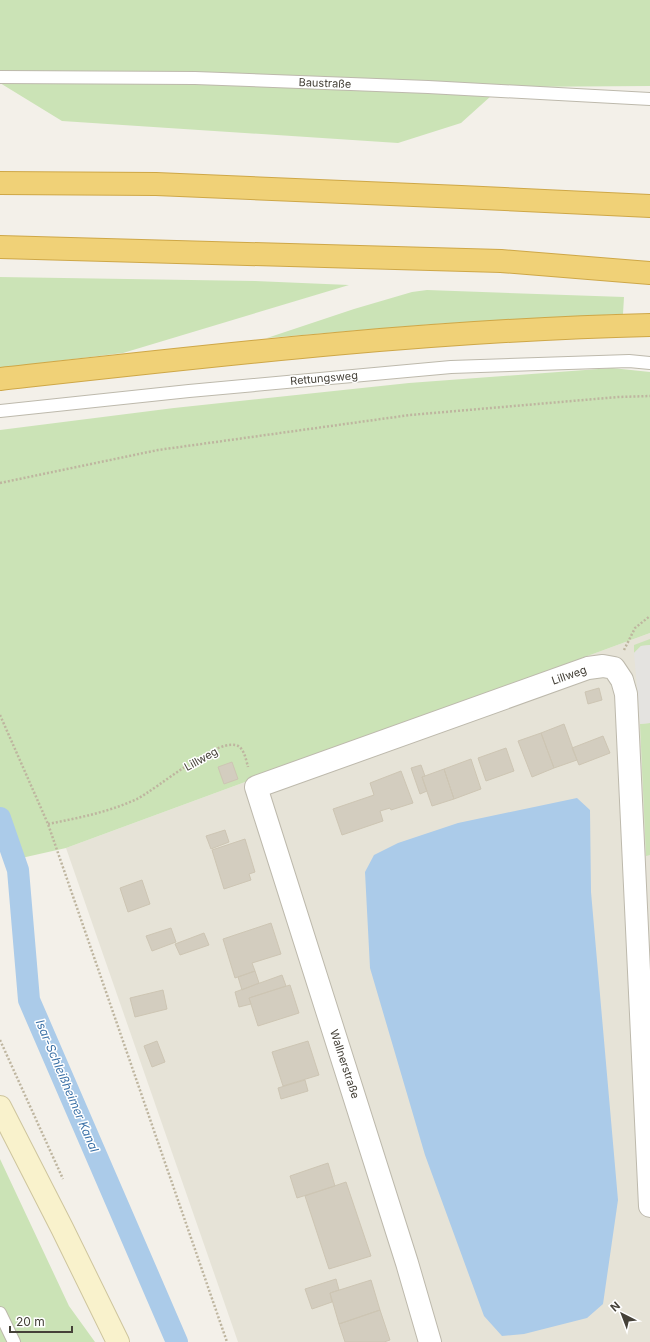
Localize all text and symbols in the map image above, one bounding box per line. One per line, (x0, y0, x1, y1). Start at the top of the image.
street label: Baustraße (298, 75, 352, 91)
street label: Rettungsweg (290, 368, 358, 388)
street label: Lillweg (550, 662, 588, 688)
street label: Lillweg (182, 744, 220, 774)
water label: Isar-Schleißheimer Kanal (33, 1017, 102, 1155)
street label: Wallnerstraße (327, 1028, 363, 1100)
north arrow (602, 1294, 642, 1334)
text: N (608, 1299, 623, 1315)
scale bar (10, 1308, 72, 1334)
text: 20 m (16, 1314, 45, 1329)

